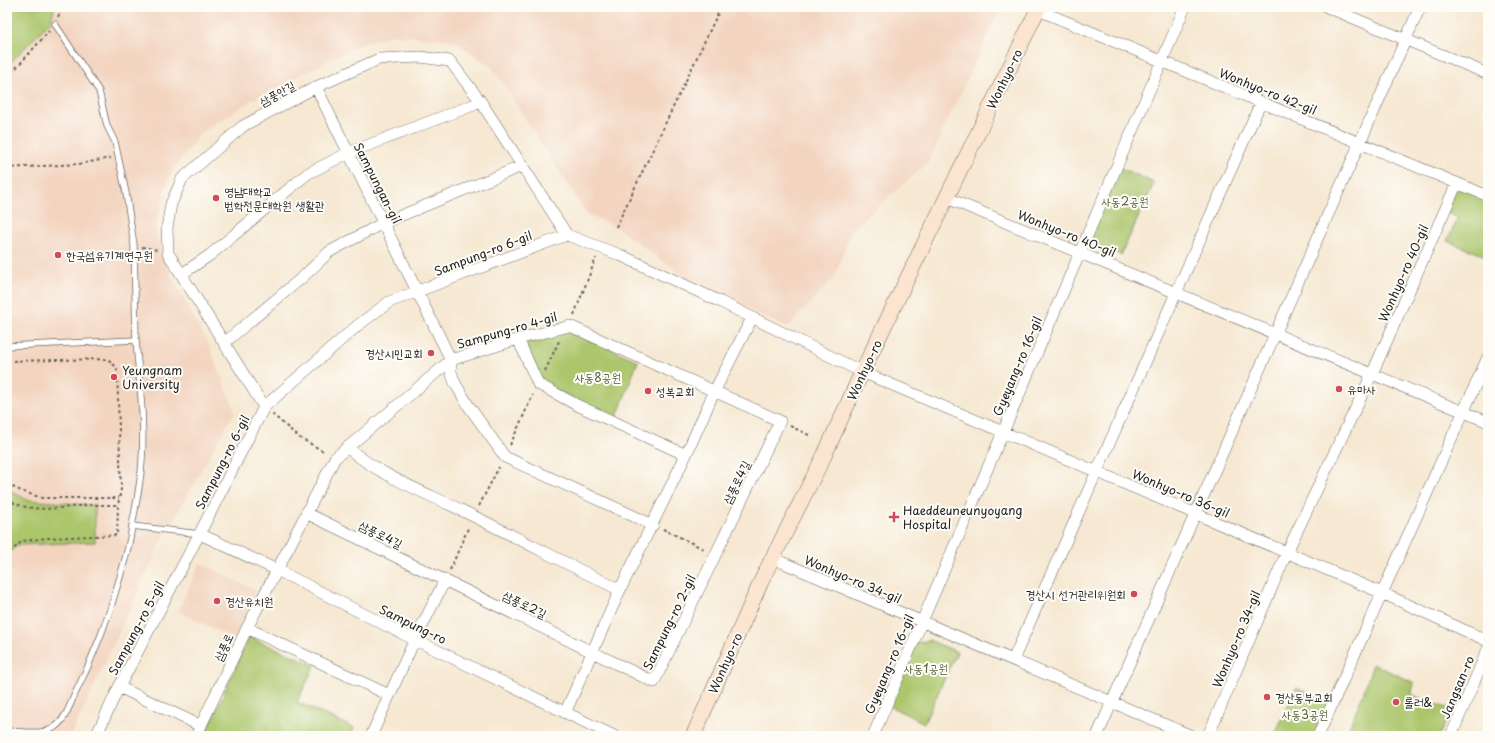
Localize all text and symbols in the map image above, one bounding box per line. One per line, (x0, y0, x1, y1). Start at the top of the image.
street label: Wonhyo-ro (982, 46, 1026, 112)
street label: Wonhyo-ro 42-gil (1216, 63, 1320, 119)
street label: 삼풍안길 (256, 76, 299, 110)
street label: Sampungan-gil (350, 139, 406, 227)
place label: 영남대학교 법학전문대학원 생활관 (224, 182, 325, 214)
park label: 사동2공원 (1101, 192, 1149, 210)
marker: 영남대학교 법학전문대학원 생활관 (211, 193, 221, 203)
street label: Wonhyo-ro 40-gil (1015, 205, 1119, 261)
street label: Wonhyo-ro 40-gil (1373, 221, 1433, 325)
street label: Sampung-ro 6-gil (431, 226, 535, 280)
place label: 한국섬유기계연구원 (66, 246, 153, 264)
marker: 한국섬유기계연구원 (53, 250, 63, 260)
street label: Sampung-ro 4-gil (455, 307, 559, 353)
street label: Gyeyang-ro 16-gil (988, 313, 1046, 419)
street label: Wonhyo-ro (842, 336, 886, 403)
place label: 경산시민교회 (365, 344, 423, 362)
marker: 경산시민교회 (426, 348, 436, 358)
place label: Yeungnam University (122, 361, 182, 393)
park label: 사동8공원 (575, 368, 621, 386)
marker: Yeungnam University (109, 372, 119, 382)
place label: 유마사 (1347, 380, 1376, 398)
place label: 성복교회 (656, 382, 695, 400)
marker: 유마사 (1334, 384, 1344, 394)
marker: 성복교회 (643, 386, 653, 396)
street label: Sampung-ro 6-gil (190, 412, 254, 512)
street label: 삼풍로4길 (718, 457, 754, 507)
street label: Wonhyo-ro 36-gil (1129, 464, 1233, 522)
place label: Haeddeuneunyoyang Hospital (903, 501, 1022, 533)
marker: Haeddeuneunyoyang Hospital (888, 511, 900, 523)
street label: 삼풍로4길 (356, 516, 406, 552)
street label: Wonhyo-ro 34-gil (802, 550, 904, 608)
street label: Sampung-ro 2-gil (638, 571, 700, 673)
street label: Sampung-ro 5-gil (104, 578, 168, 678)
place label: 경산시 선거관리위원회 (1026, 585, 1126, 603)
street label: 삼풍로2길 (500, 586, 550, 623)
street label: Wonhyo-ro 34-gil (1207, 588, 1265, 690)
marker: 경산시 선거관리위원회 (1129, 589, 1139, 599)
place label: 경산유치원 (225, 592, 273, 610)
marker: 경산유치원 (212, 596, 222, 606)
street label: Sampung-ro (376, 600, 450, 648)
street label: Gyeyang-ro 16-gil (860, 611, 918, 717)
street label: Wonhyo-ro (704, 629, 747, 696)
street label: 삼풍로 (209, 630, 237, 664)
street label: Jangsan-ro (1436, 652, 1478, 721)
park label: 사동1공원 (904, 659, 948, 677)
place label: 경산동부교회 (1275, 688, 1333, 706)
marker: 경산동부교회 (1262, 692, 1272, 702)
place label: 롤러& (1404, 693, 1432, 711)
marker: 롤러& (1391, 697, 1401, 707)
park label: 사동3공원 (1282, 705, 1328, 723)

